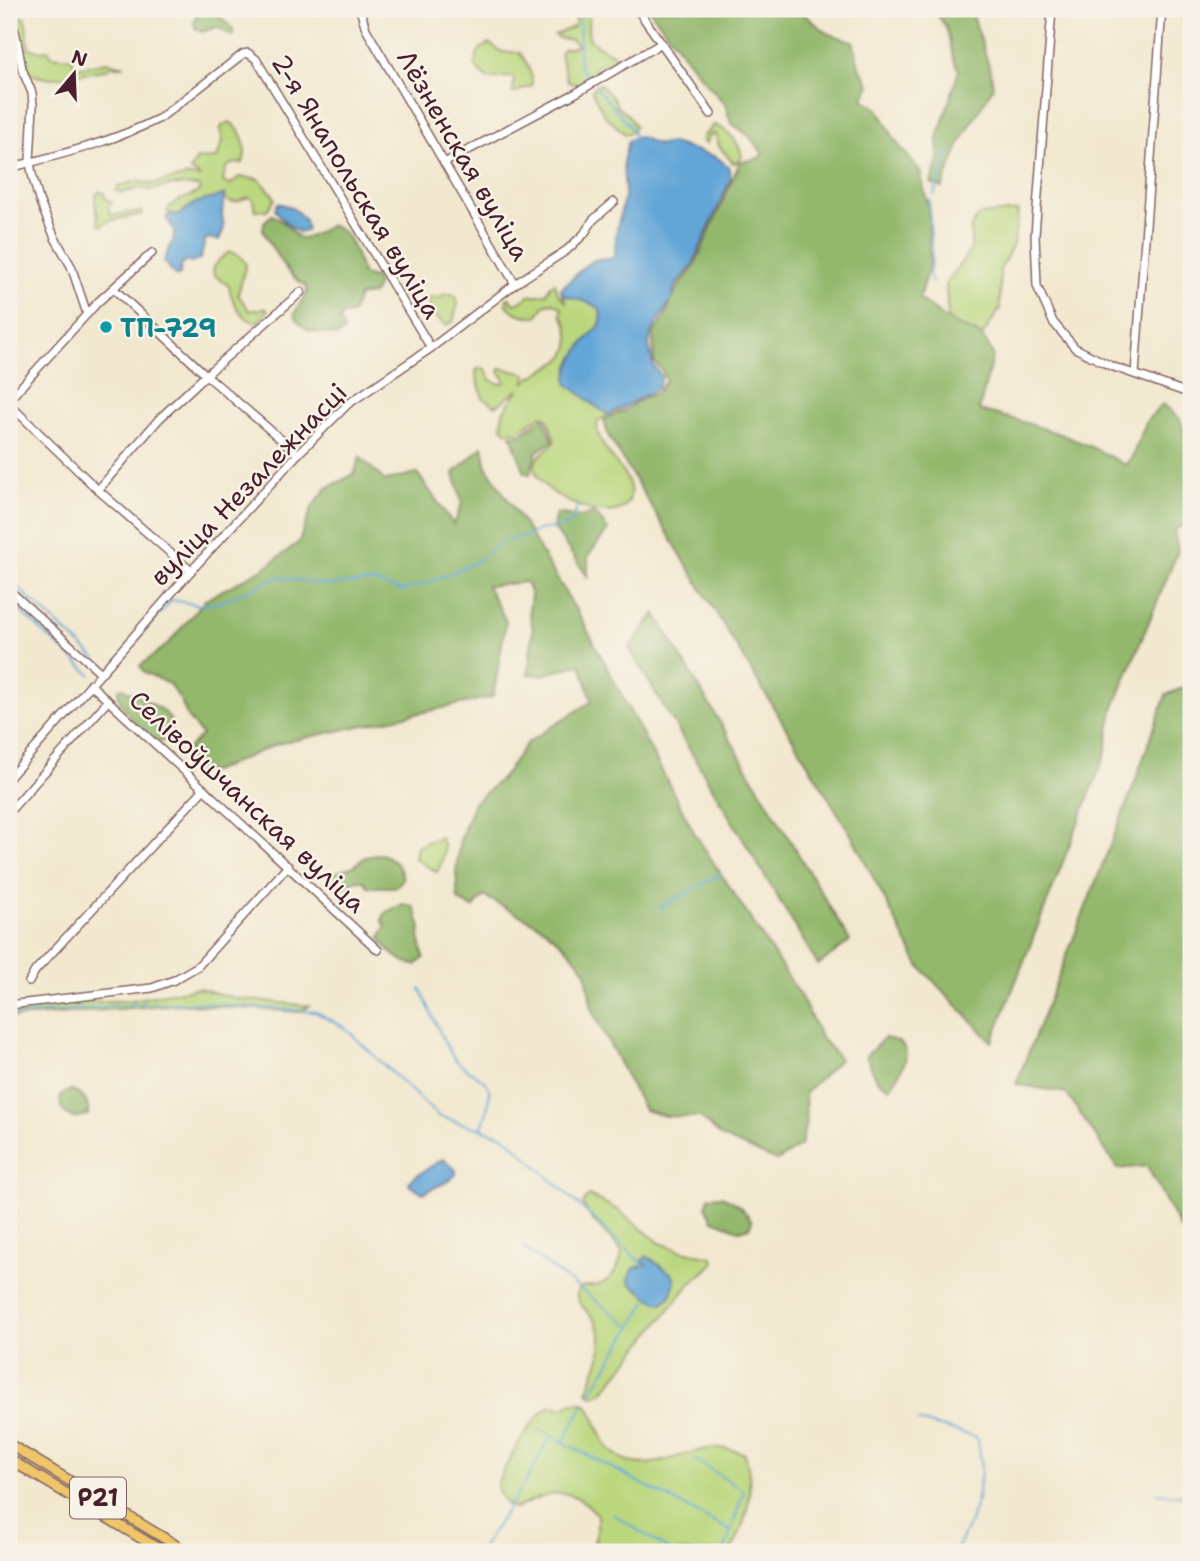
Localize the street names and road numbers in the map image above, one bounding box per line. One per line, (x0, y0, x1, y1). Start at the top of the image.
street label: Лёзненская вуліца (389, 43, 539, 267)
street label: 2-я Янапольская вуліца (264, 47, 450, 325)
street label: вуліца Незалежнасці (142, 375, 354, 593)
street label: Селівоўшчанская вуліца (122, 682, 374, 920)
road number: Р21 (70, 1478, 126, 1518)

